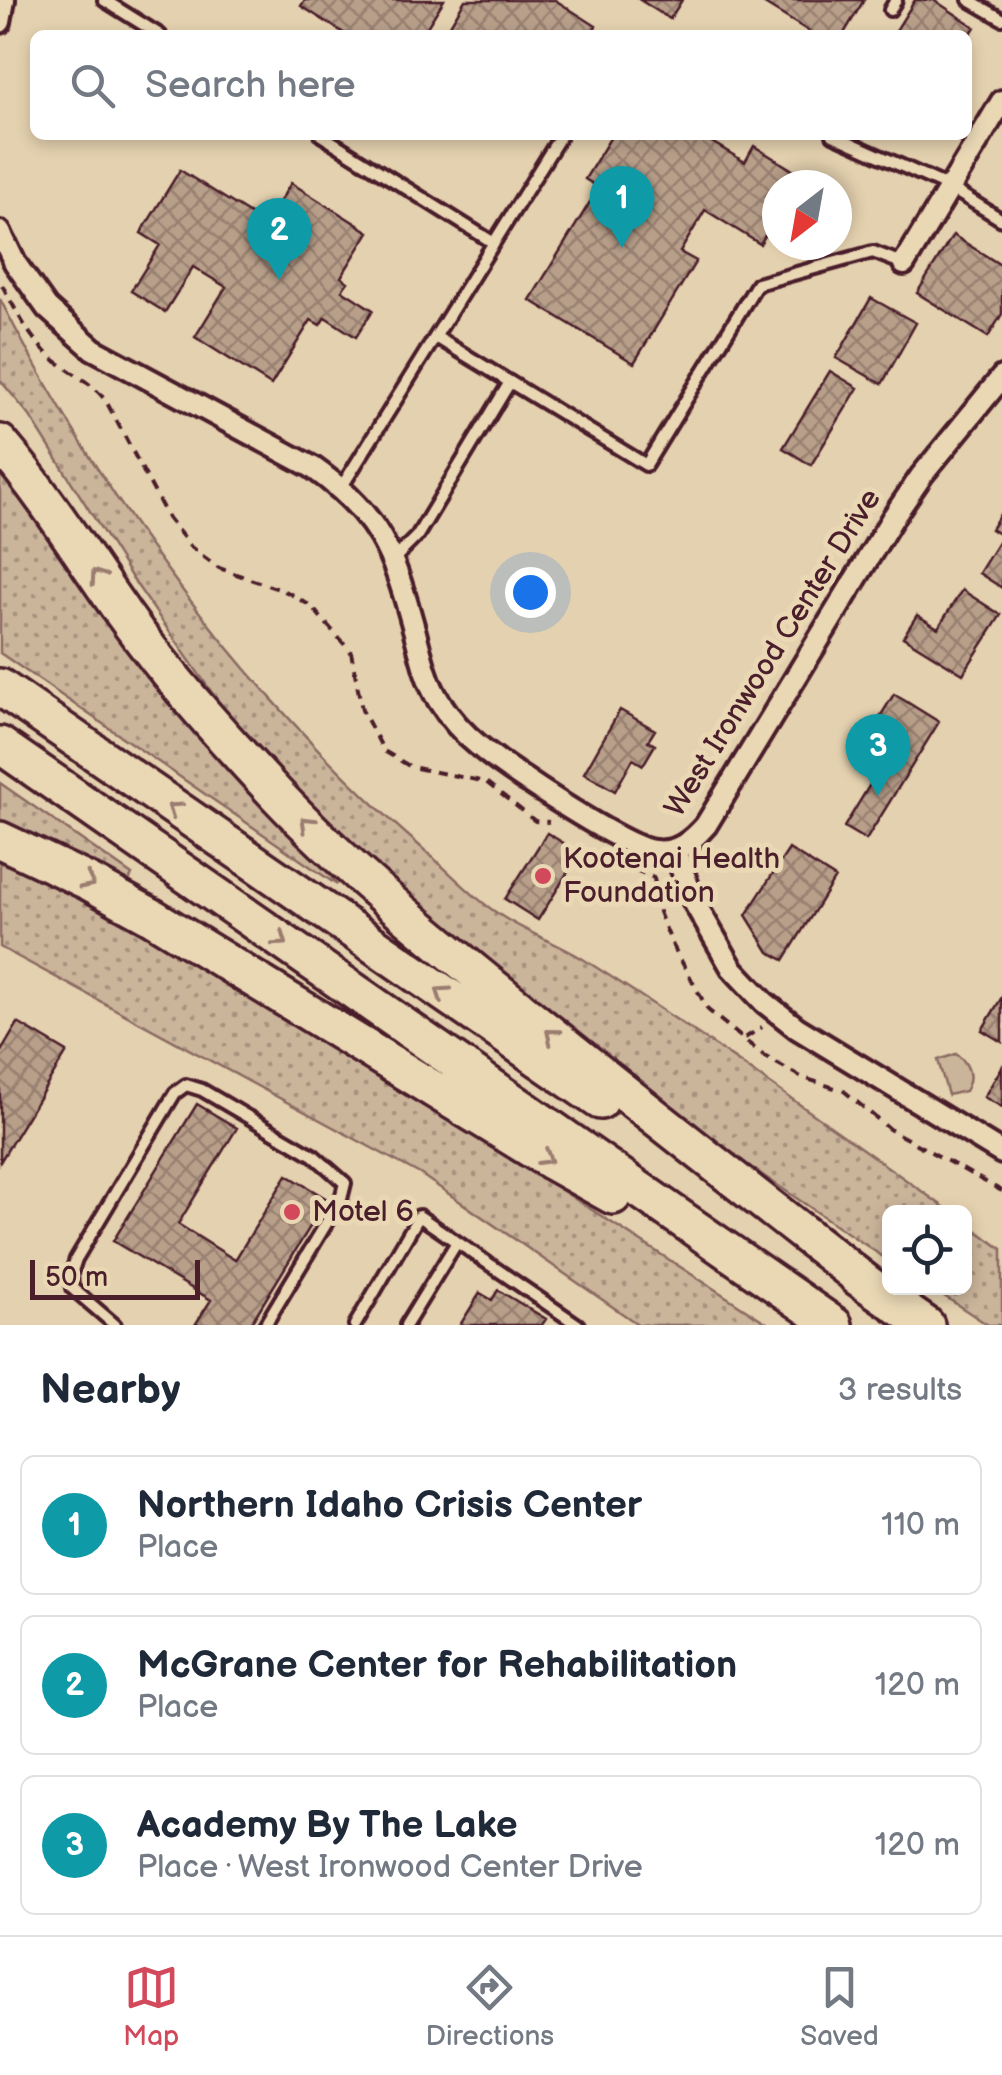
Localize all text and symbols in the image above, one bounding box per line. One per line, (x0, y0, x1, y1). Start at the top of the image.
search box (30, 30, 972, 140)
icon: search (65, 58, 120, 113)
text: Search here (145, 63, 356, 108)
pin: 1 (590, 166, 654, 248)
north arrow (762, 170, 852, 260)
pin: 2 (246, 198, 312, 280)
street label: West Ironwood Center Drive (657, 482, 889, 824)
your location (505, 567, 556, 618)
one-way arrow (91, 568, 109, 587)
pin: 3 (846, 714, 910, 796)
one-way arrow (166, 803, 185, 821)
one-way arrow (300, 817, 318, 835)
place label: Kootenai Health Foundation (563, 841, 780, 911)
marker: Kootenai Health Foundation (532, 865, 554, 887)
one-way arrow (78, 870, 96, 889)
one-way arrow (270, 928, 288, 946)
one-way arrow (434, 987, 453, 1005)
one-way arrow (546, 1029, 564, 1047)
one-way arrow (535, 1146, 553, 1165)
place label: Motel 6 (312, 1194, 414, 1230)
marker: Motel 6 (281, 1201, 303, 1223)
map controls (882, 1205, 972, 1295)
button: locate (882, 1205, 972, 1295)
scale bar (30, 1255, 200, 1300)
text: 50 m (45, 1261, 108, 1294)
text: Nearby (40, 1365, 180, 1416)
text: 3 results (838, 1371, 962, 1410)
text: Northern Idaho Crisis Center (137, 1483, 642, 1528)
text: 1 (68, 1506, 81, 1545)
text: 110 m (881, 1506, 960, 1545)
text: Place (137, 1528, 218, 1567)
text: McGrane Center for Rehabilitation (137, 1643, 737, 1688)
text: 2 (65, 1666, 84, 1705)
text: 120 m (875, 1666, 960, 1705)
text: Place (137, 1688, 218, 1727)
text: Academy By The Lake (137, 1803, 518, 1848)
text: 3 (65, 1826, 84, 1865)
text: 120 m (875, 1826, 960, 1865)
text: Place · West Ironwood Center Drive (137, 1848, 643, 1887)
tab: Map (123, 1960, 179, 2053)
tab: Directions (425, 1960, 554, 2053)
tab: Saved (800, 1960, 879, 2053)

